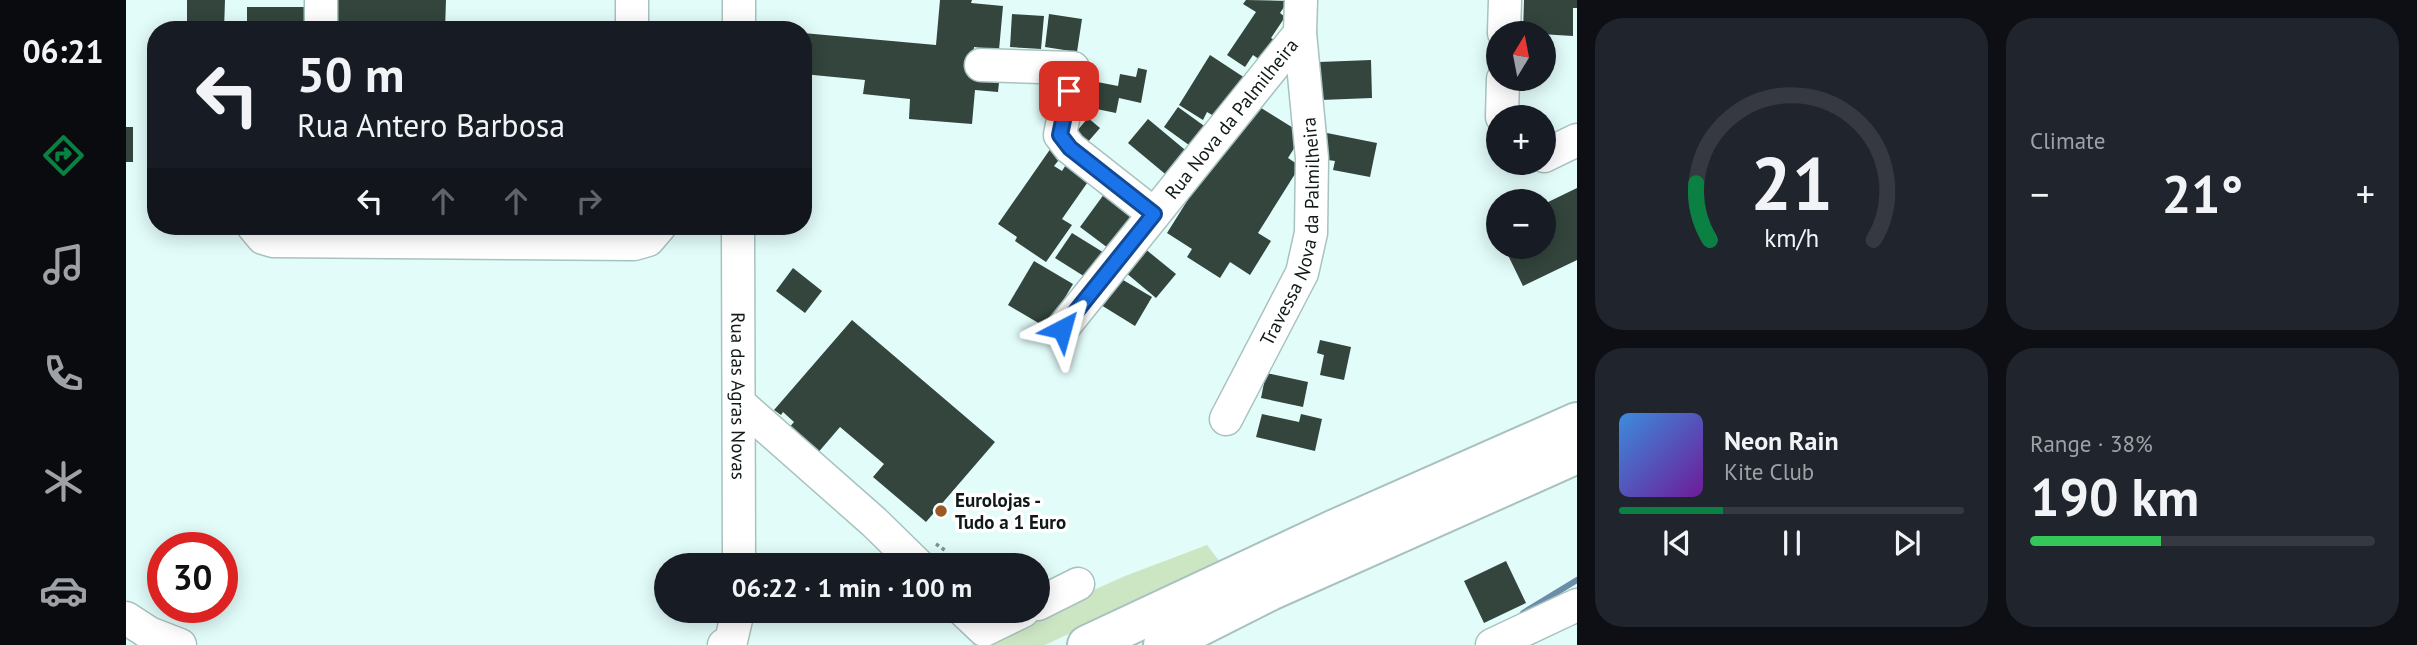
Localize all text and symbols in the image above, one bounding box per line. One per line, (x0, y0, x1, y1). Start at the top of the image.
north arrow (1486, 21, 1556, 91)
map controls (1486, 21, 1556, 259)
text: 06:21 (22, 30, 104, 72)
street label: Rua Nova da Palmilheira (1159, 33, 1303, 204)
text: 50 m (297, 42, 404, 106)
icon: left (182, 49, 273, 140)
pin (1039, 61, 1099, 121)
icon: arrive (1050, 72, 1088, 110)
text: Rua Antero Barbosa (297, 104, 565, 146)
button: + (1486, 105, 1556, 175)
street label: Travessa Nova da Palmilheira (1254, 116, 1324, 350)
text: Climate (2030, 126, 2105, 155)
icon: directions (39, 131, 88, 180)
text: 21 (1750, 136, 1833, 230)
text: 21° (2162, 160, 2243, 227)
text: − (2030, 169, 2049, 218)
text: + (2356, 169, 2375, 218)
icon: left (351, 182, 389, 220)
icon: ahead (424, 182, 462, 220)
icon: ahead (497, 182, 535, 220)
icon: right (570, 182, 608, 220)
button: − (1486, 189, 1556, 259)
text: km/h (1764, 222, 1819, 254)
icon: music (39, 240, 88, 289)
position arrow (1025, 292, 1099, 366)
street label: Rua das Agras Novas (726, 312, 751, 480)
icon: phone (39, 349, 88, 398)
text: Neon Rain (1724, 424, 1839, 457)
text: Range · 38% (2030, 429, 2153, 458)
icon: climate (39, 457, 88, 506)
text: Kite Club (1724, 457, 1814, 486)
text: 190 km (2030, 463, 2199, 530)
place label: Eurolojas - Tudo a 1 Euro (955, 488, 1066, 534)
marker: Eurolojas - Tudo a 1 Euro (933, 503, 949, 519)
icon: previous (1658, 524, 1696, 562)
icon: pause (1773, 524, 1811, 562)
icon: next (1888, 524, 1926, 562)
speed limit sign: 30 (147, 532, 238, 623)
icon: car (39, 566, 88, 615)
text: 06:22 · 1 min · 100 m (732, 571, 972, 604)

